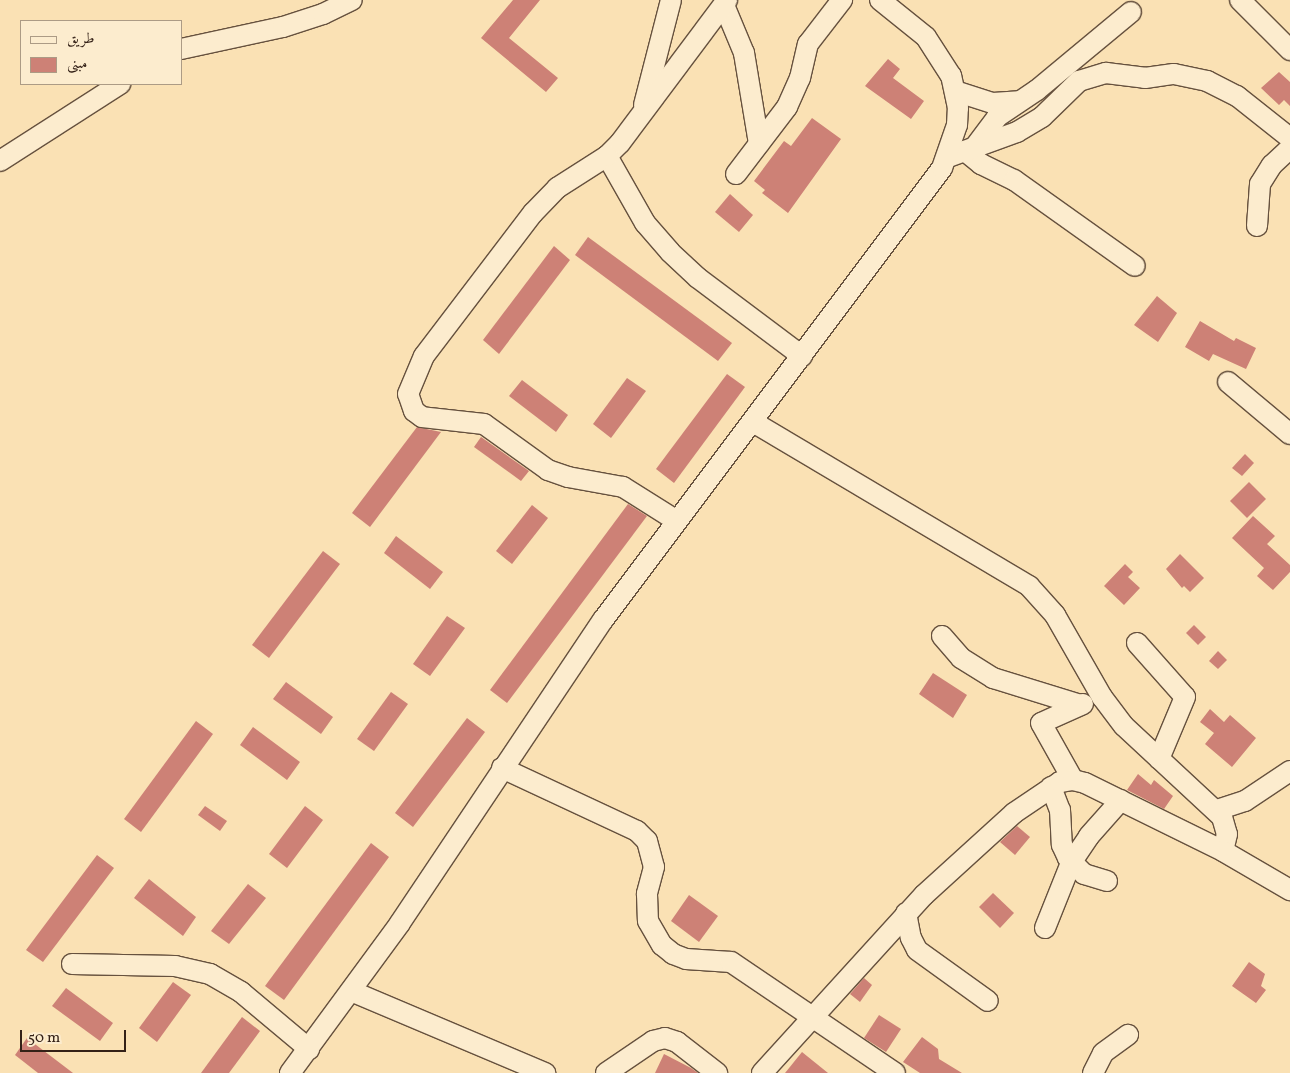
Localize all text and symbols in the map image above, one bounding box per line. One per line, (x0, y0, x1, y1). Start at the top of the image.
legend (20, 20, 182, 85)
text: طريق (67, 29, 94, 50)
text: مبنى (67, 54, 87, 75)
scale bar (22, 1020, 129, 1052)
text: 50 m (28, 1028, 60, 1049)

